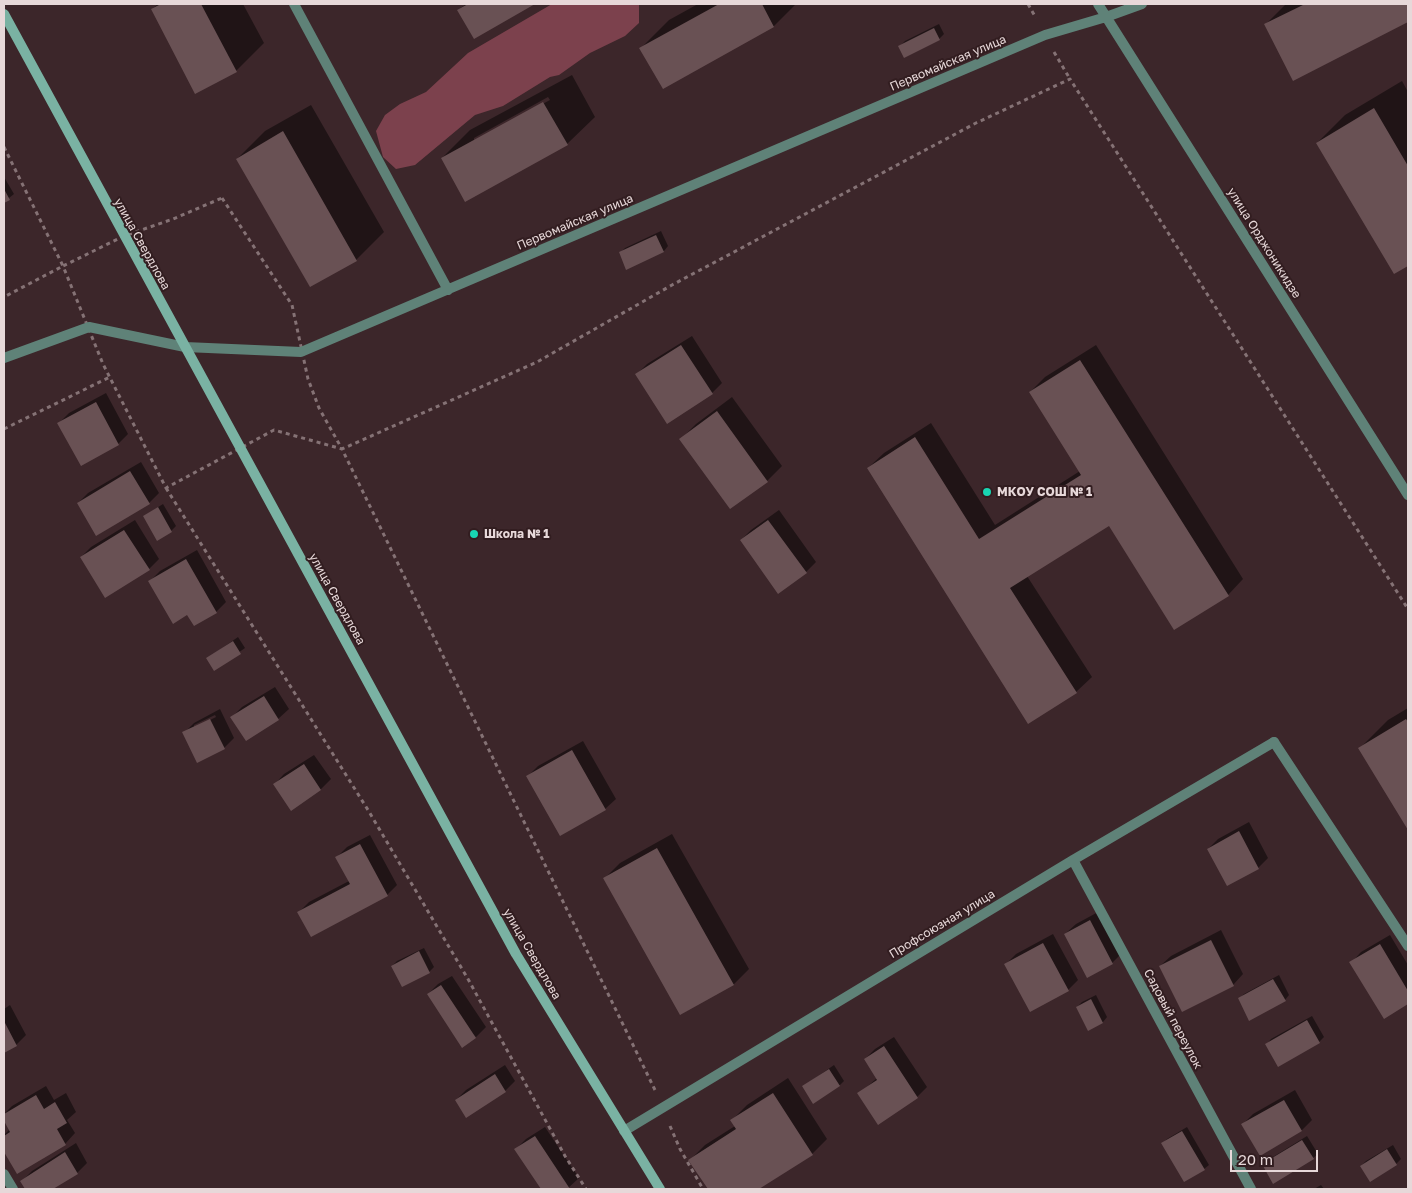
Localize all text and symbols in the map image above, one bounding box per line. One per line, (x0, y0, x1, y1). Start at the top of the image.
street label: Первомайская улица (888, 32, 1008, 94)
street label: улица Орджоникидзе (1224, 185, 1304, 301)
street label: Первомайская улица (515, 191, 635, 253)
street label: улица Свердлова (111, 196, 173, 292)
place label: МКОУ СОШ № 1 (997, 485, 1092, 499)
marker: МКОУ СОШ № 1 (981, 486, 993, 498)
place label: Школа № 1 (484, 527, 549, 541)
marker: Школа № 1 (468, 528, 480, 540)
street label: улица Свердлова (306, 551, 368, 647)
street label: Профсоюзная улица (886, 887, 998, 961)
street label: улица Свердлова (500, 906, 564, 1002)
street label: Садовый переулок (1141, 967, 1205, 1071)
scale bar (1232, 1140, 1320, 1172)
text: 20 m (1238, 1150, 1273, 1168)

